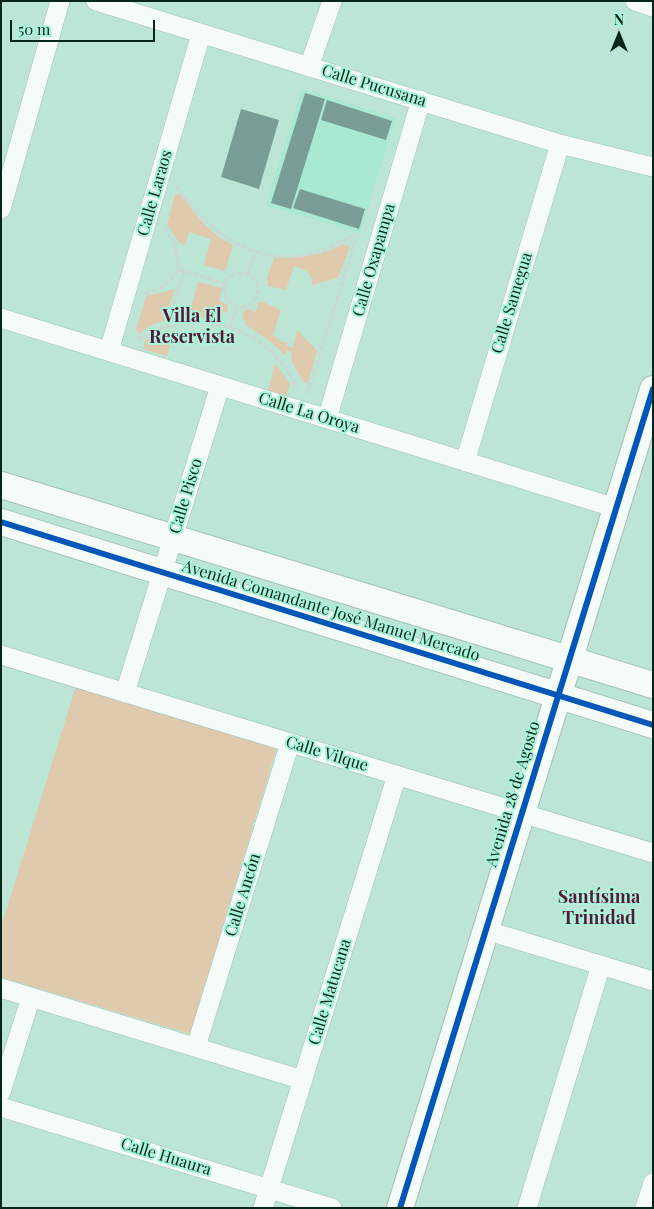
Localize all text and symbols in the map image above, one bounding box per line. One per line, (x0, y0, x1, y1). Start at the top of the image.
scale bar (12, 10, 158, 42)
north arrow (594, 10, 644, 60)
text: N (614, 10, 624, 29)
text: 50 m (18, 19, 50, 39)
street label: Calle Pucusana (319, 61, 429, 111)
street label: Calle Laraos (134, 148, 176, 238)
street label: Calle Oxapampa (349, 201, 399, 319)
street label: Calle Samegua (488, 250, 536, 356)
district label: Villa El Reservista (149, 305, 235, 348)
street label: Calle La Oroya (256, 389, 362, 437)
street label: Calle Pisco (165, 456, 207, 536)
street label: Avenida Comandante José Manuel Mercado (180, 556, 482, 666)
street label: Avenida 28 de Agosto (482, 719, 544, 869)
street label: Calle Vilque (283, 732, 371, 776)
street label: Calle Ancón (221, 851, 265, 939)
district label: Santísima Trinidad (558, 886, 640, 929)
street label: Calle Matucana (305, 937, 355, 1047)
street label: Calle Huaura (118, 1134, 214, 1180)

